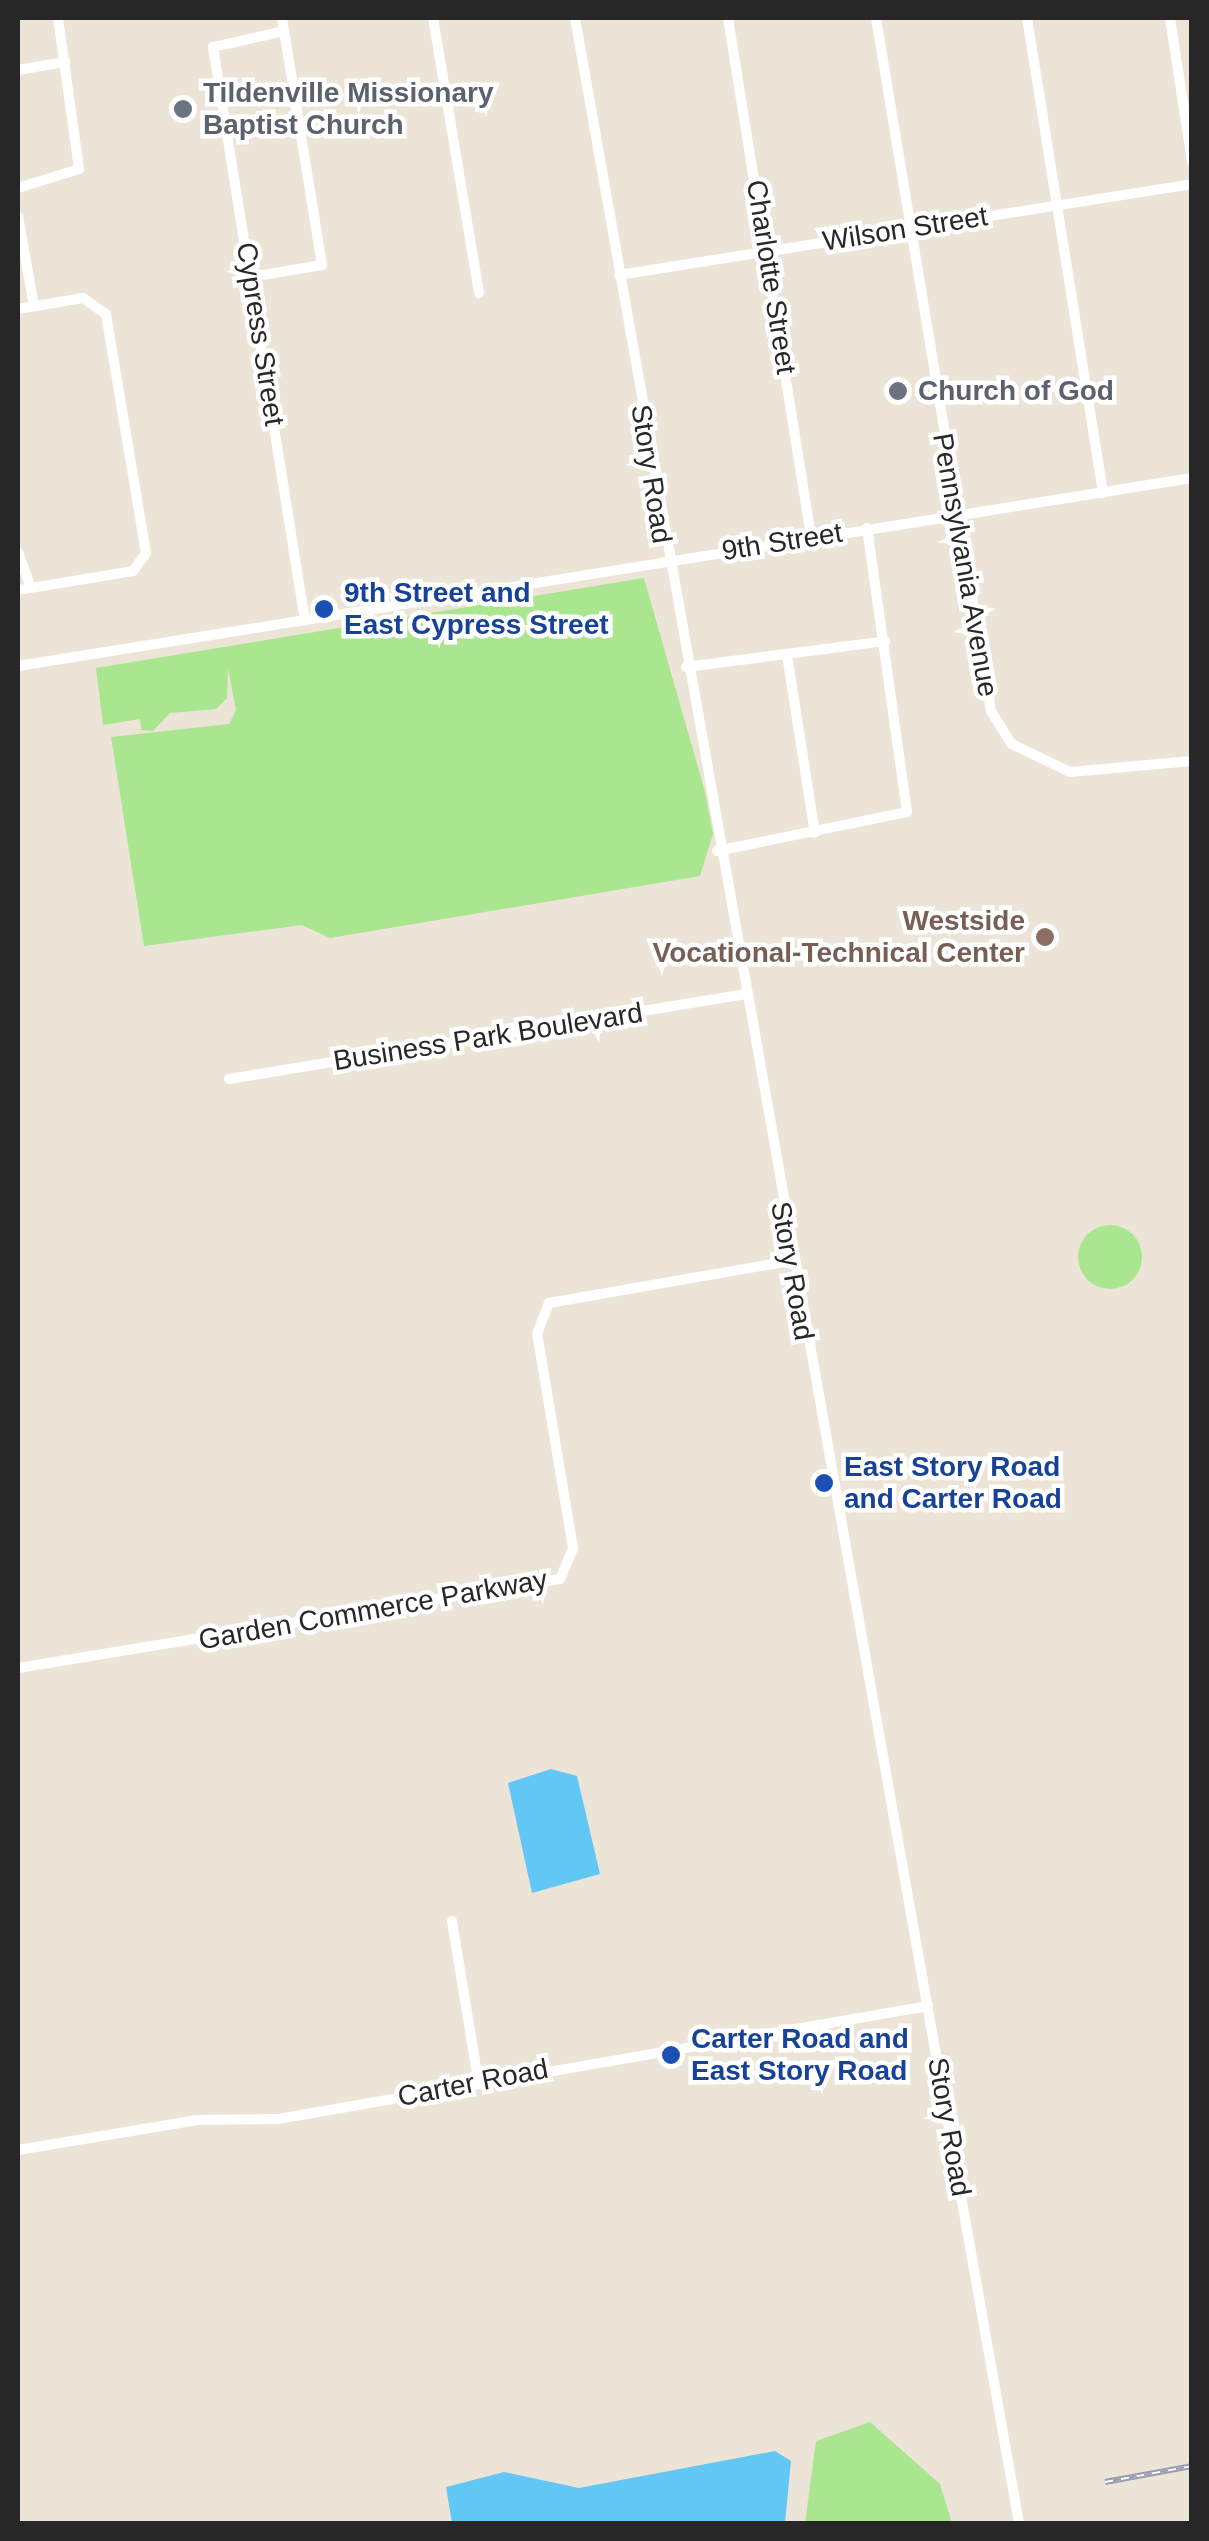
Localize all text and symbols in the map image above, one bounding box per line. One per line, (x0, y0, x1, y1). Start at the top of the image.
place label: Tildenville Missionary Baptist Church (203, 76, 493, 142)
marker: Tildenville Missionary Baptist Church (172, 98, 194, 120)
street label: Charlotte Street (739, 178, 803, 376)
street label: Wilson Street (820, 199, 990, 259)
street label: Cypress Street (229, 240, 291, 428)
place label: Church of God (918, 374, 1114, 408)
marker: Church of God (887, 380, 909, 402)
street label: Story Road (623, 402, 679, 546)
street label: Pennsylvania Avenue (925, 430, 1005, 700)
street label: 9th Street (719, 516, 845, 568)
place label: 9th Street and East Cypress Street (344, 576, 609, 642)
marker: 9th Street and East Cypress Street (313, 598, 335, 620)
place label: Westside Vocational-Technical Center (653, 904, 1025, 970)
marker: Westside Vocational-Technical Center (1034, 926, 1056, 948)
street label: Business Park Boulevard (331, 996, 645, 1078)
street label: Story Road (763, 1199, 821, 1343)
place label: East Story Road and Carter Road (844, 1450, 1062, 1516)
marker: East Story Road and Carter Road (813, 1472, 835, 1494)
street label: Garden Commerce Parkway (196, 1563, 550, 1657)
place label: Carter Road and East Story Road (691, 2022, 909, 2088)
marker: Carter Road and East Story Road (660, 2044, 682, 2066)
street label: Carter Road (395, 2052, 551, 2114)
street label: Story Road (920, 2055, 978, 2199)

